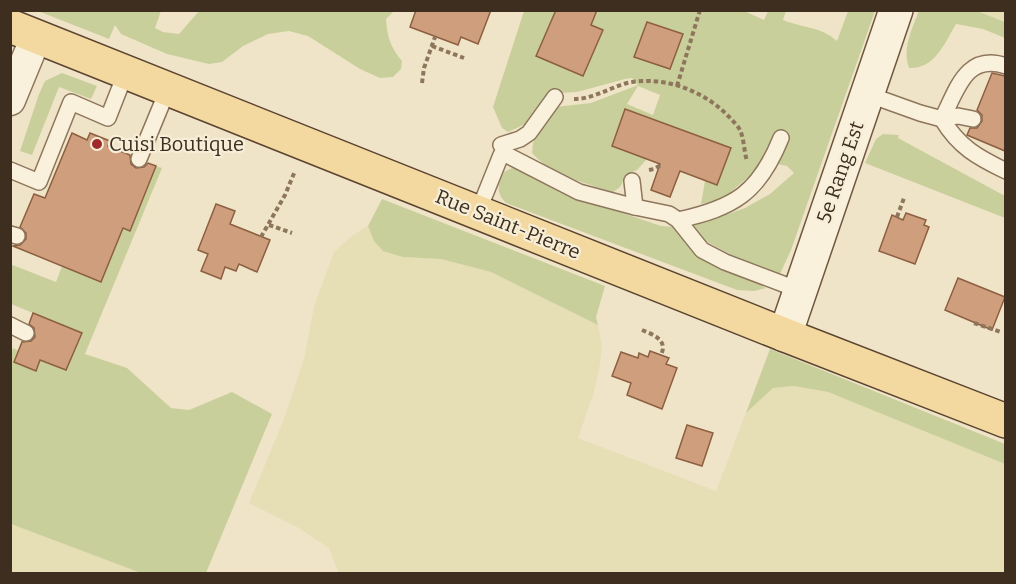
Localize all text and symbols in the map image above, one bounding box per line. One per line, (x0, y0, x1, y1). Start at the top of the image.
street label: 5e Rang Est (811, 118, 869, 226)
place label: Cuisi Boutique (109, 132, 244, 156)
marker: Cuisi Boutique (90, 137, 104, 151)
street label: Rue Saint-Pierre (432, 184, 584, 264)

